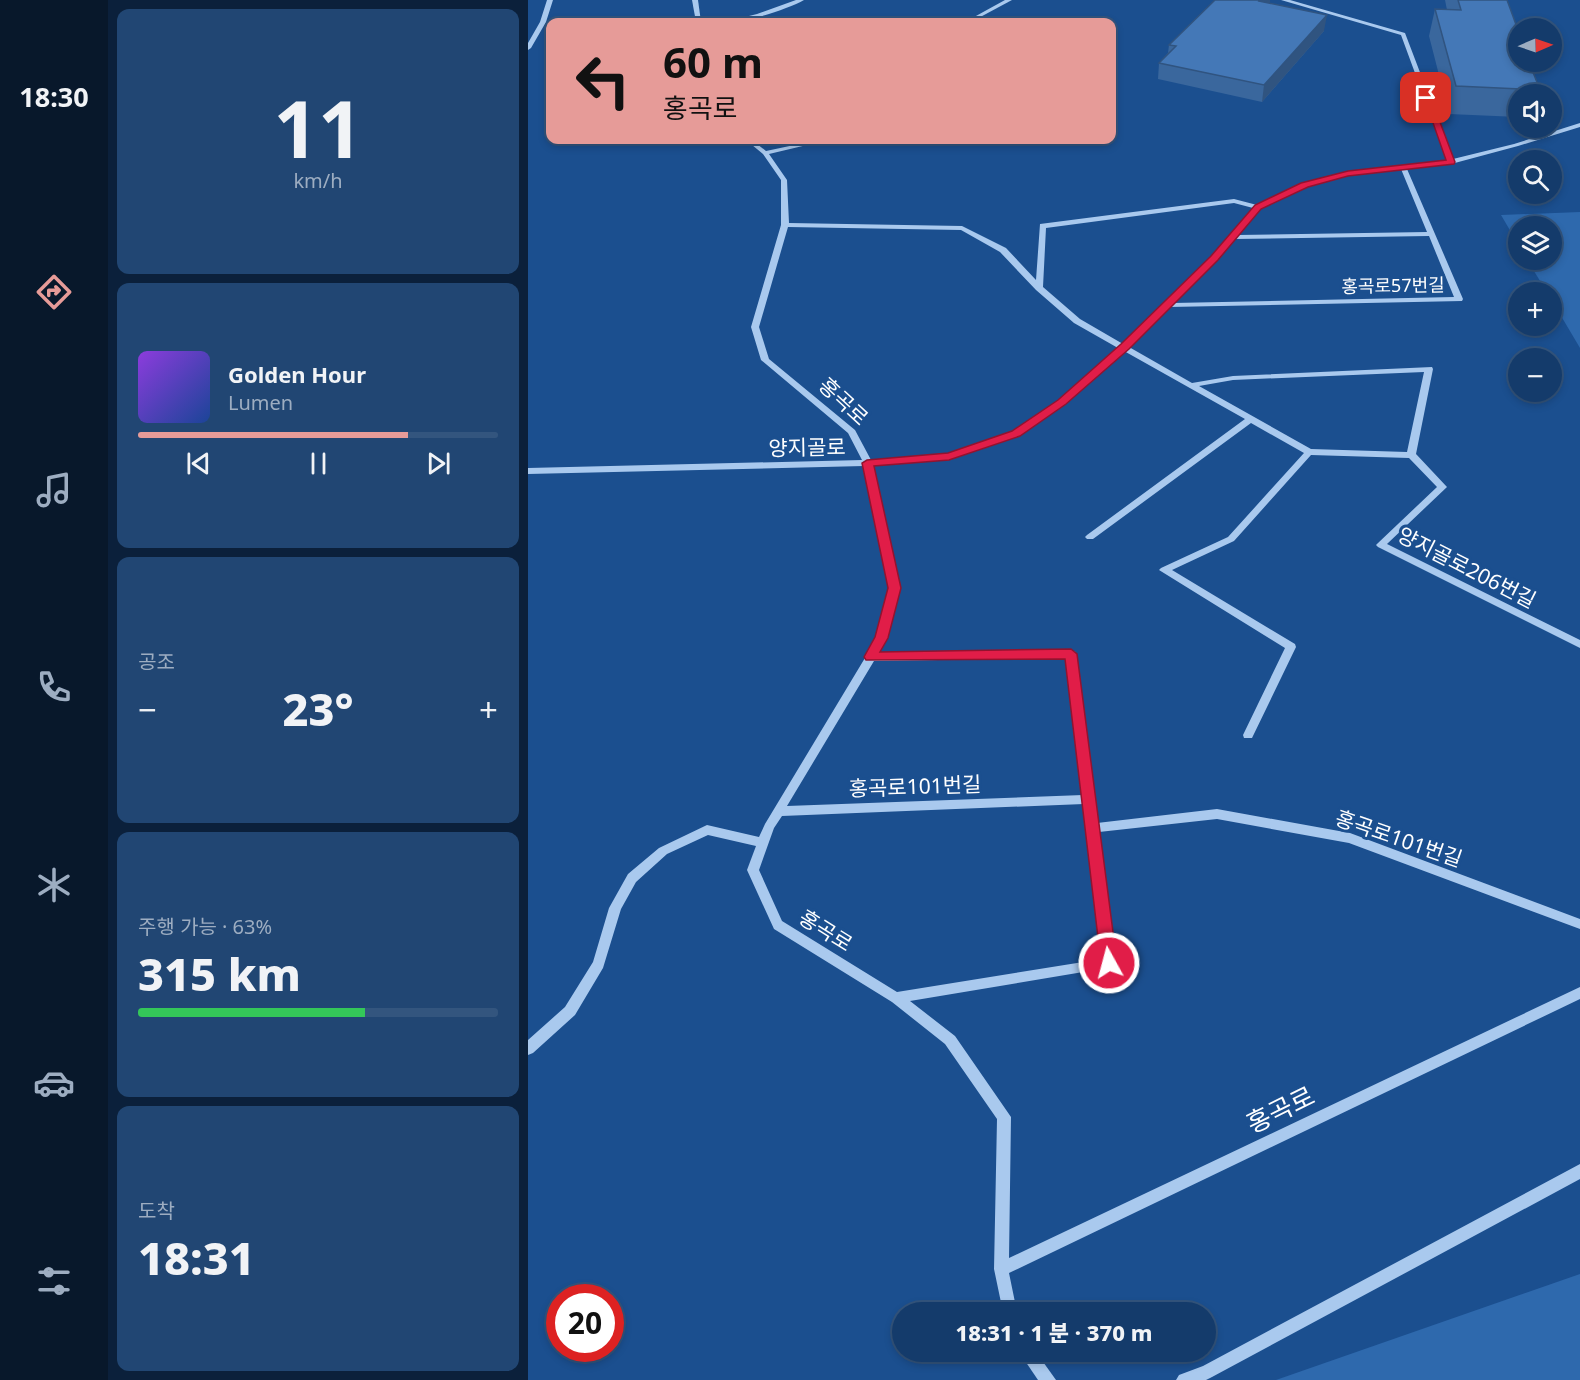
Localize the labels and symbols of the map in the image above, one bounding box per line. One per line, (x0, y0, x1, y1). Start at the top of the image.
north arrow (1508, 18, 1562, 72)
pin (1400, 72, 1451, 123)
street label: 홍곡로57번길 (1341, 272, 1445, 298)
street label: 홍곡로 (813, 371, 875, 431)
street label: 양지골로 (768, 432, 846, 462)
street label: 양지골로206번길 (1393, 520, 1541, 614)
street label: 홍곡로101번길 (848, 770, 982, 802)
street label: 홍곡로101번길 (1332, 803, 1466, 873)
street label: 홍곡로 (794, 903, 858, 957)
position arrow (1077, 931, 1141, 995)
street label: 홍곡로 (1240, 1077, 1320, 1141)
speed limit sign: 20 (546, 1284, 624, 1362)

